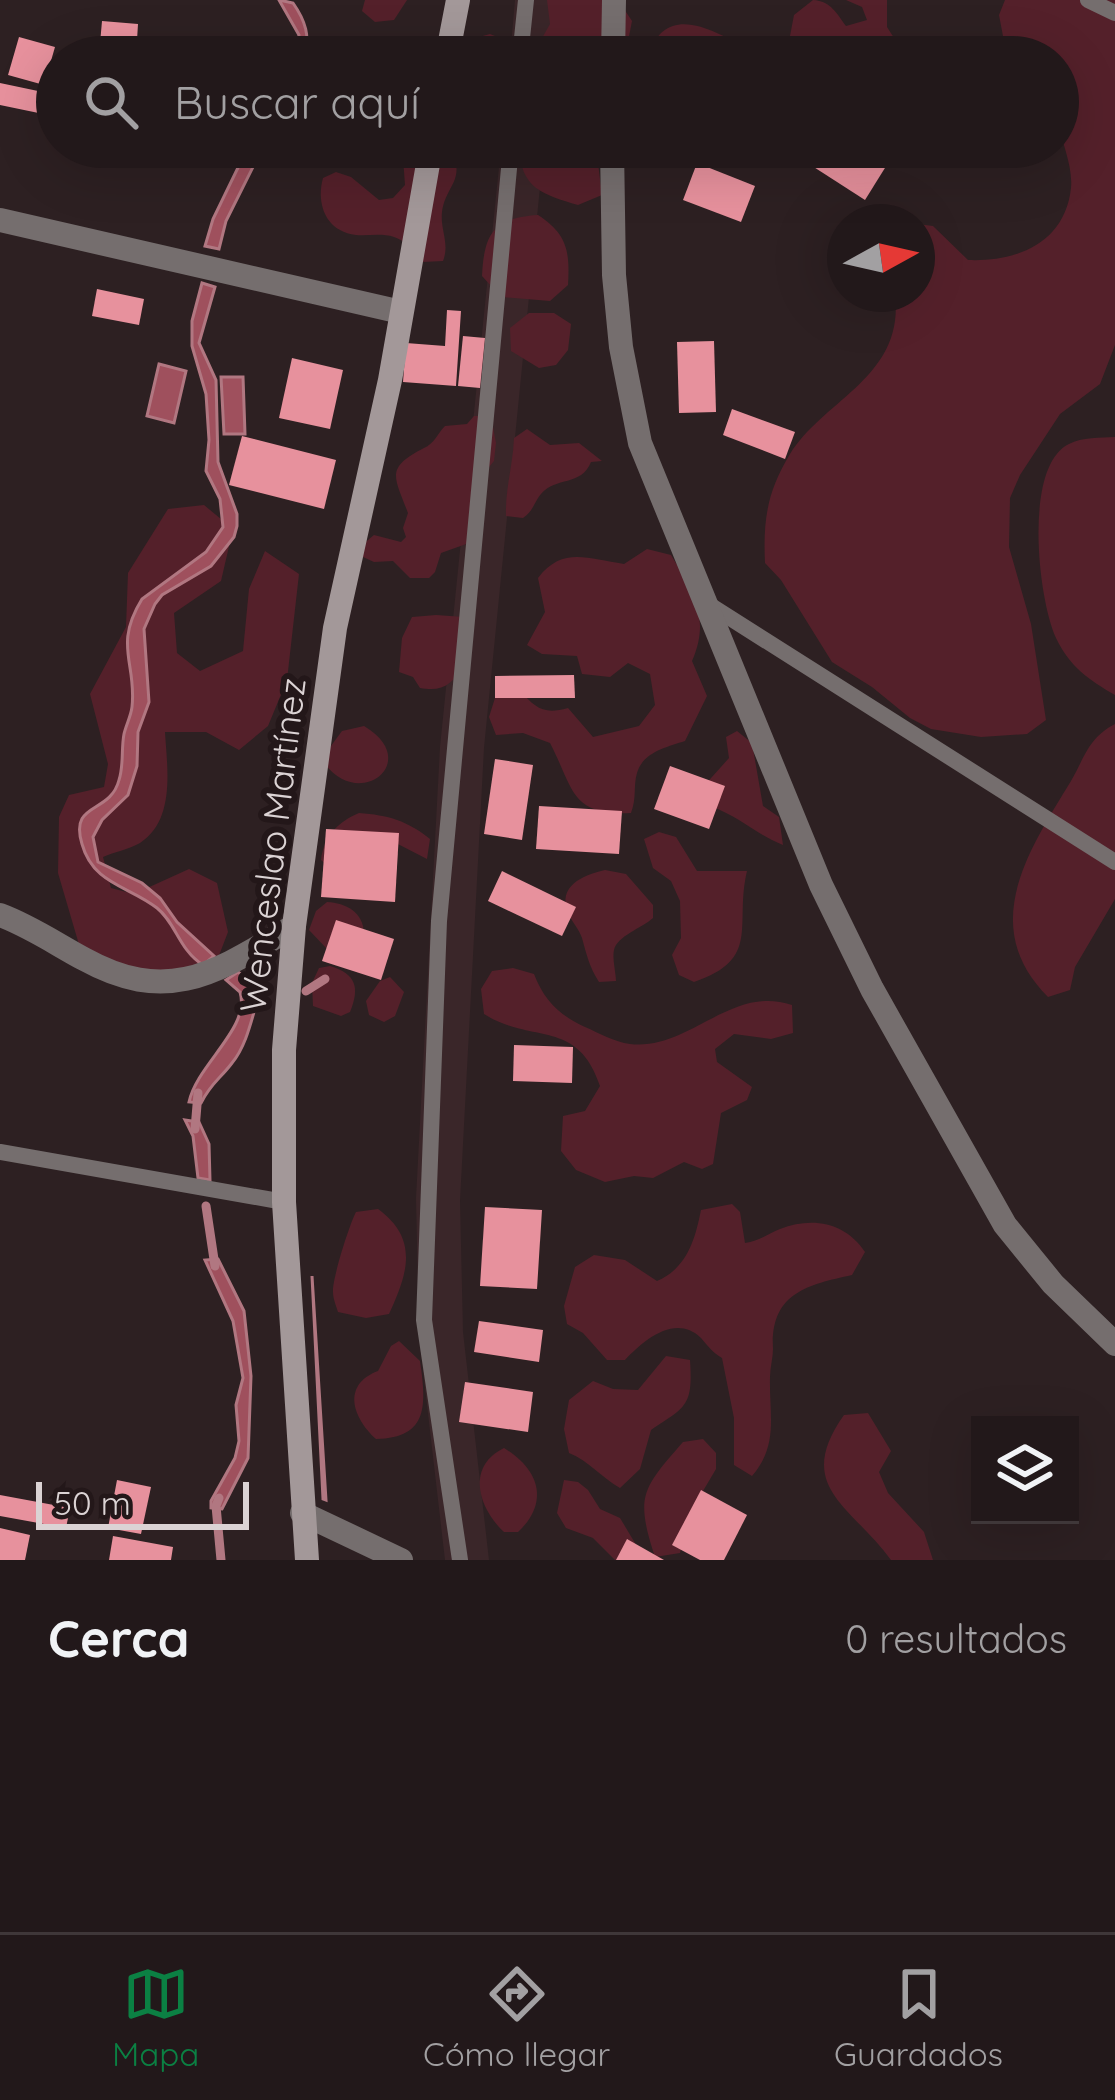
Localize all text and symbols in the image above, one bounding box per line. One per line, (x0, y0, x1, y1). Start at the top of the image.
search box (36, 36, 1079, 168)
icon: search (78, 69, 144, 135)
text: Buscar aquí (174, 74, 420, 130)
north arrow (827, 204, 935, 312)
street label: Wenceslao Martínez (229, 675, 315, 1015)
map controls (971, 1416, 1079, 1524)
button: layers (971, 1416, 1079, 1524)
scale bar (36, 1476, 249, 1529)
text: 50 m (54, 1482, 131, 1523)
text: Cerca (48, 1606, 190, 1670)
text: 0 resultados (845, 1614, 1067, 1663)
tab: Mapa (112, 1961, 199, 2074)
tab: Cómo llegar (423, 1961, 610, 2074)
tab: Guardados (834, 1961, 1003, 2074)

